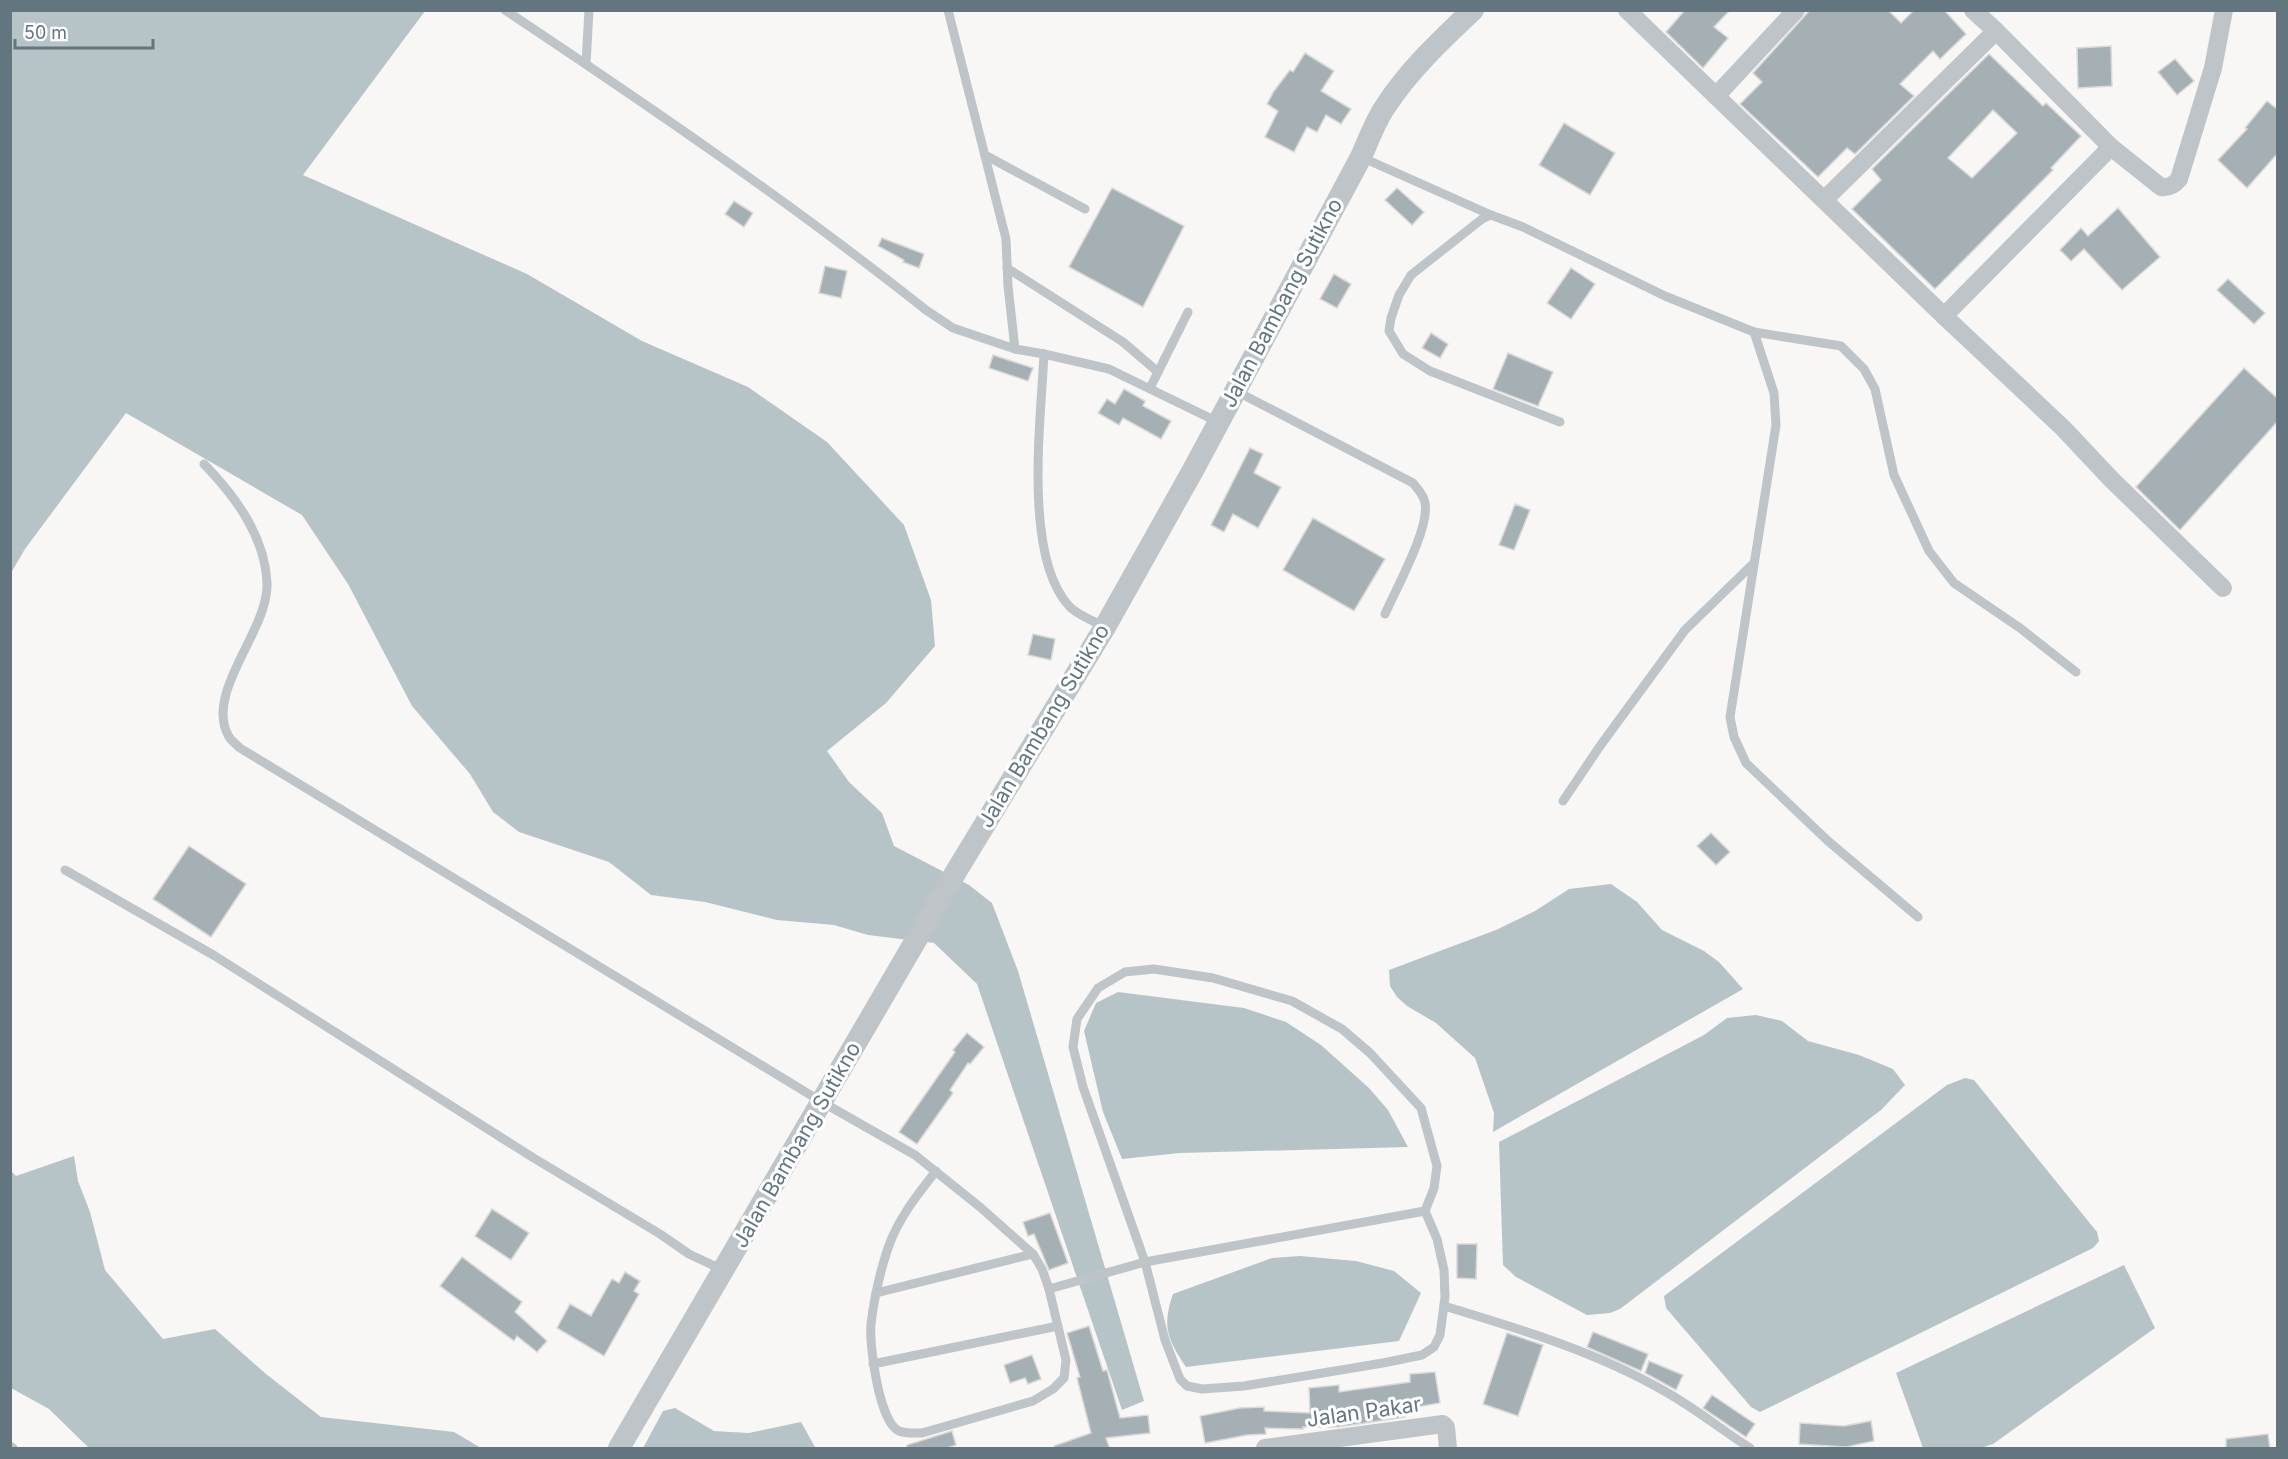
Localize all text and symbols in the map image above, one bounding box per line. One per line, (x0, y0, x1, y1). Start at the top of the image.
scale bar (15, 12, 153, 50)
text: 50 m (24, 22, 67, 43)
street label: Jalan Bambang Sutikno (1216, 194, 1347, 412)
street label: Jalan Bambang Sutikno (973, 619, 1114, 832)
street label: Jalan Bambang Sutikno (727, 1037, 866, 1252)
street label: Jalan Pakar (1305, 1391, 1423, 1432)

